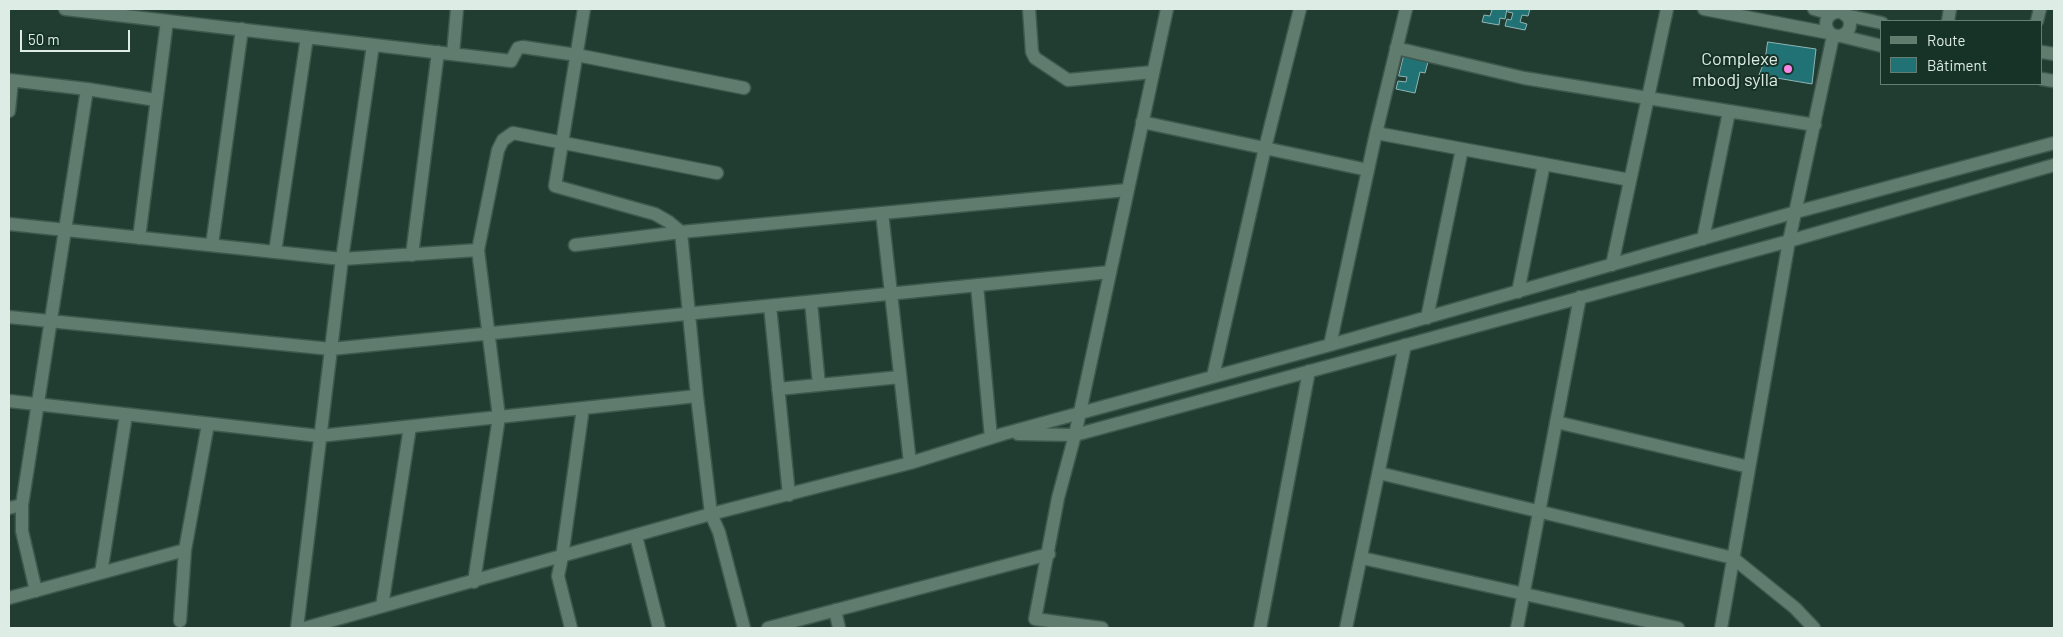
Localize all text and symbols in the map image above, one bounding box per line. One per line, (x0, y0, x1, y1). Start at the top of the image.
scale bar (22, 20, 132, 52)
legend (1880, 20, 2043, 85)
text: 50 m (28, 30, 60, 48)
text: Route (1927, 31, 1966, 49)
place label: Complexe mbodj sylla (1692, 48, 1778, 90)
text: Bâtiment (1927, 56, 1987, 74)
marker: Complexe mbodj sylla (1782, 63, 1794, 75)

